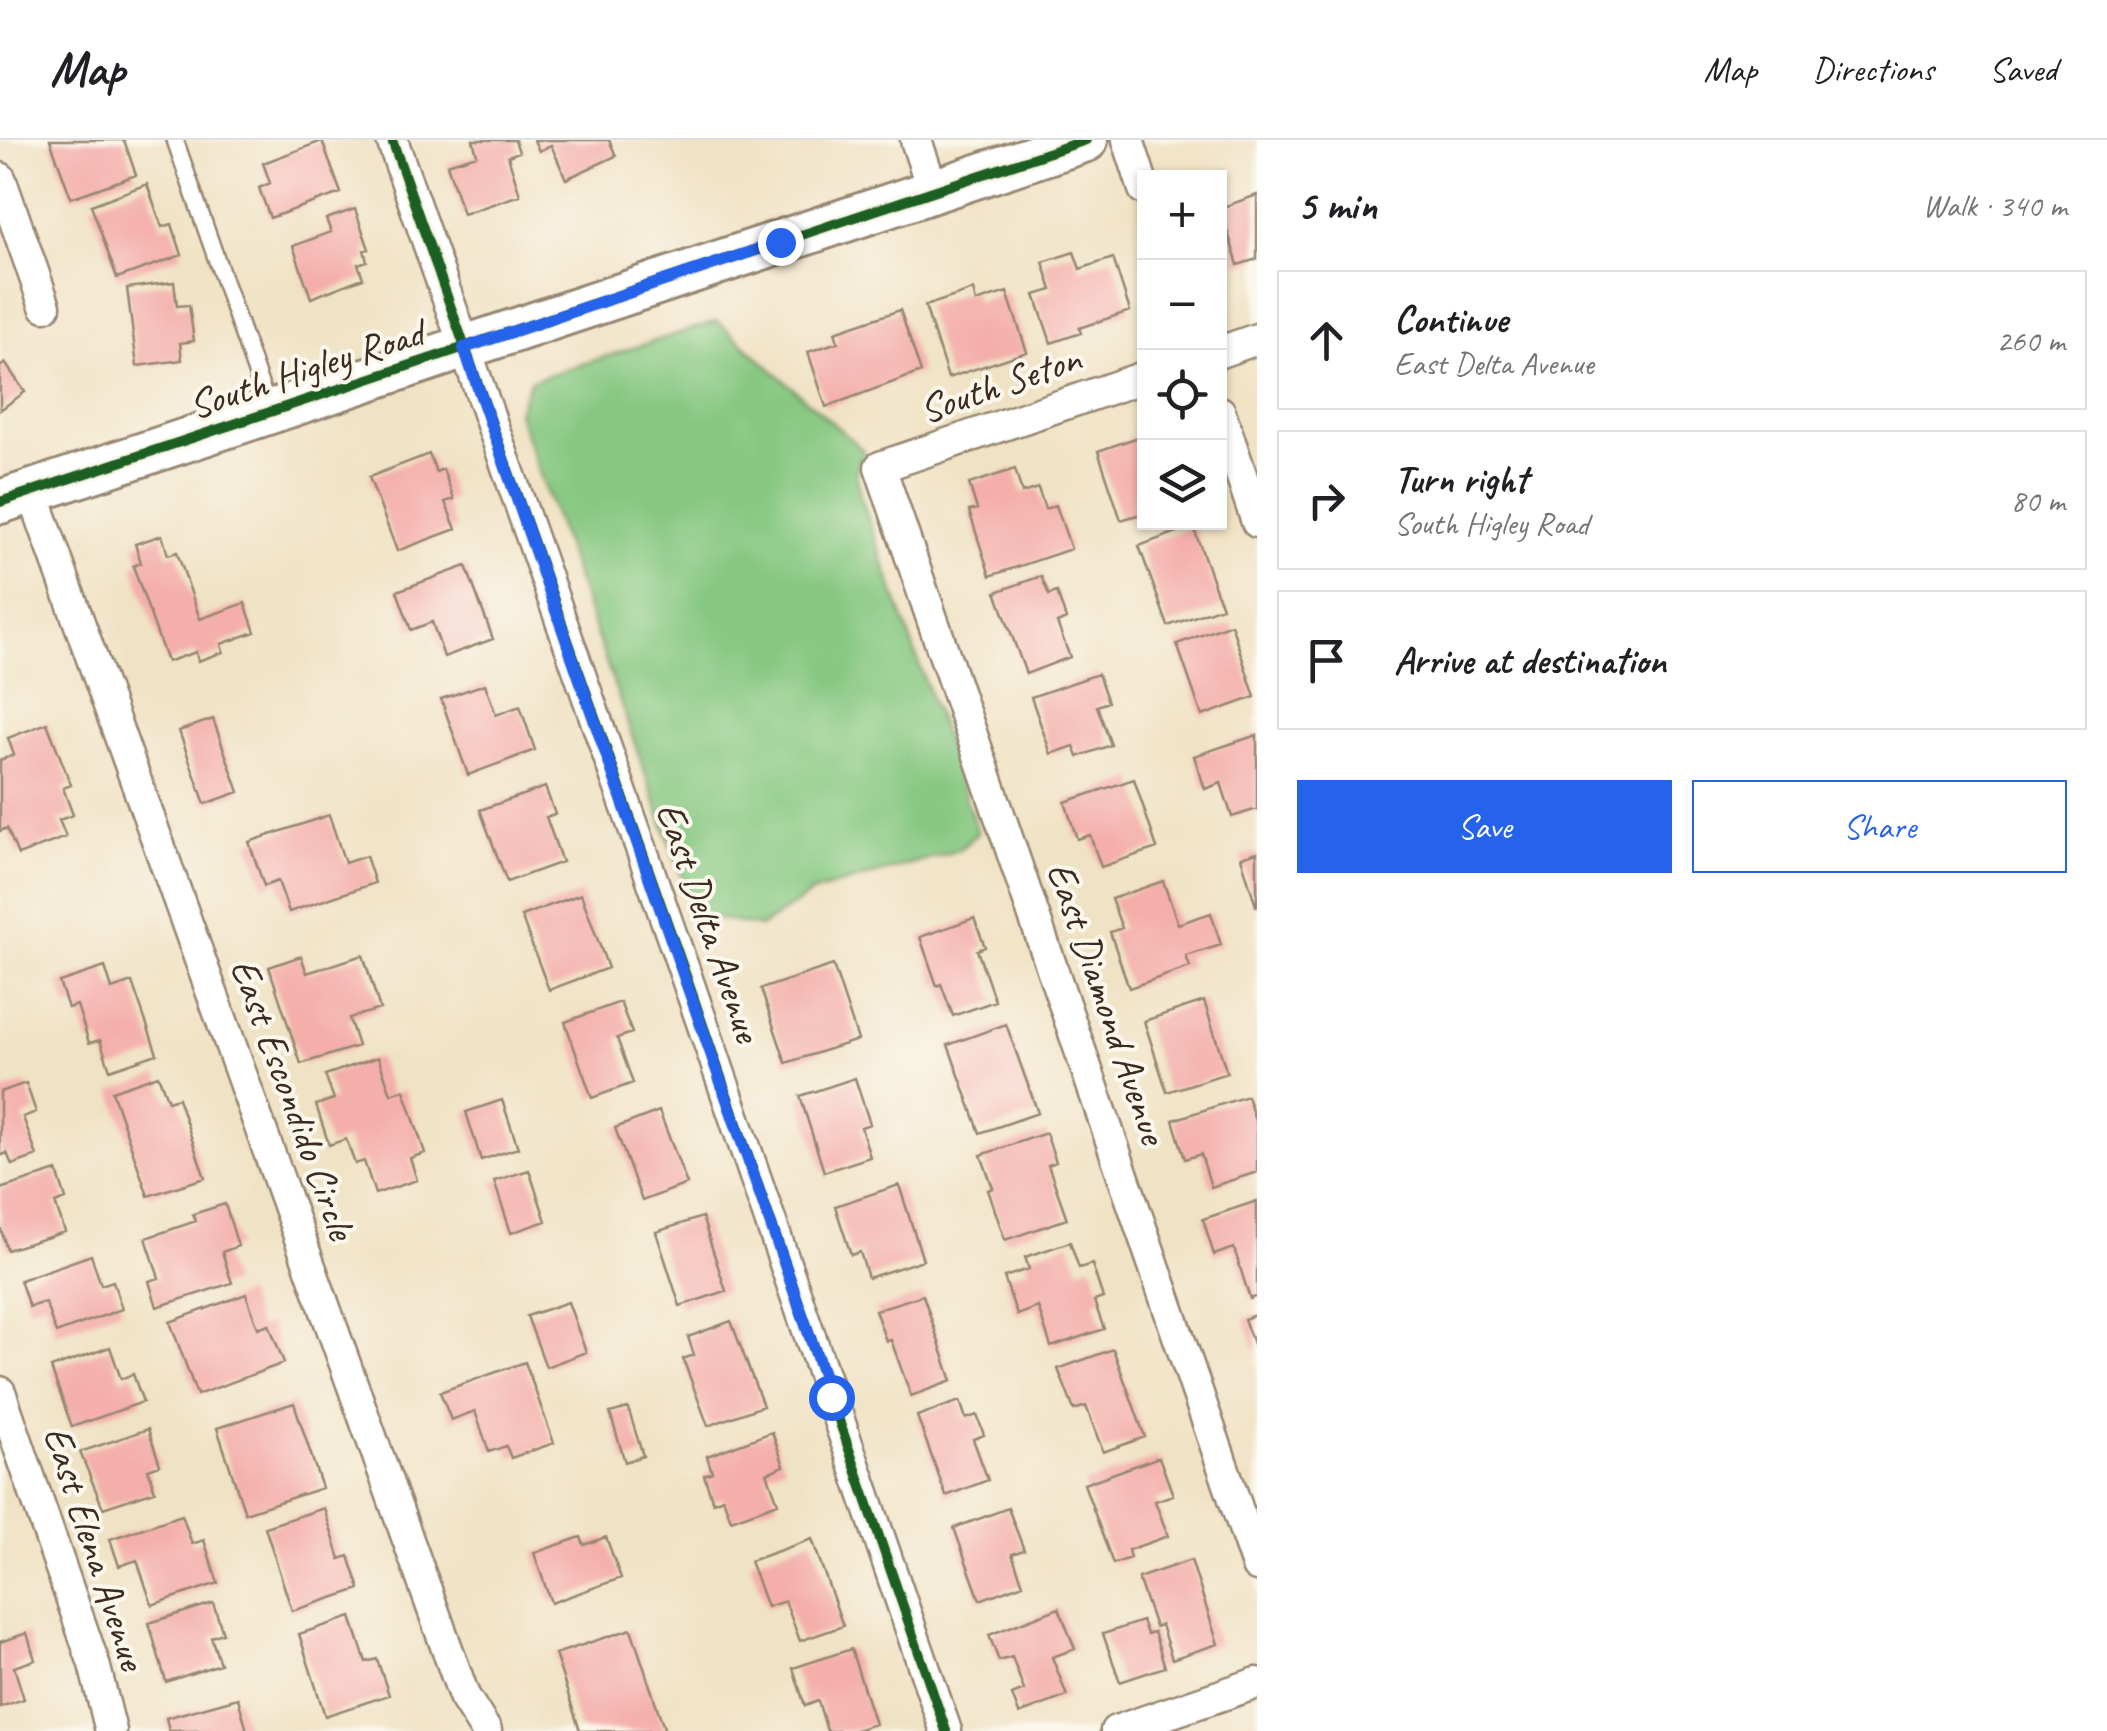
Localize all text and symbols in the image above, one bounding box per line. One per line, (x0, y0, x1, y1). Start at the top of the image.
text: Map (50, 39, 125, 99)
text: Map (1704, 47, 1757, 92)
text: Directions (1812, 47, 1934, 92)
text: Saved (1989, 47, 2057, 92)
map controls (1137, 170, 1227, 530)
button: + (1137, 170, 1227, 260)
text: 5 min (1297, 179, 1377, 232)
text: Walk · 340 m (1923, 185, 2067, 226)
route end (758, 220, 804, 266)
button: − (1137, 260, 1227, 350)
text: Continue (1394, 296, 1508, 343)
street label: South Higley Road (182, 306, 435, 430)
icon: ahead (1299, 313, 1354, 368)
text: 260 m (1996, 320, 2065, 361)
street label: South Seton (913, 333, 1088, 435)
text: East Delta Avenue (1394, 343, 1594, 384)
button: locate (1137, 350, 1227, 440)
button: layers (1137, 440, 1227, 530)
text: Turn right (1394, 456, 1528, 503)
icon: right (1299, 473, 1354, 528)
text: 80 m (2011, 480, 2065, 521)
text: South Higley Road (1394, 503, 1589, 544)
icon: arrive (1299, 633, 1354, 688)
text: Arrive at destination (1394, 637, 1666, 684)
button: Save (1297, 780, 1672, 873)
button: Share (1692, 780, 2067, 873)
street label: East Delta Avenue (645, 796, 774, 1051)
street label: East Diamond Avenue (1035, 856, 1180, 1153)
street label: East Escondido Circle (219, 952, 368, 1249)
route start (809, 1375, 855, 1421)
street label: East Elena Avenue (32, 1420, 159, 1679)

